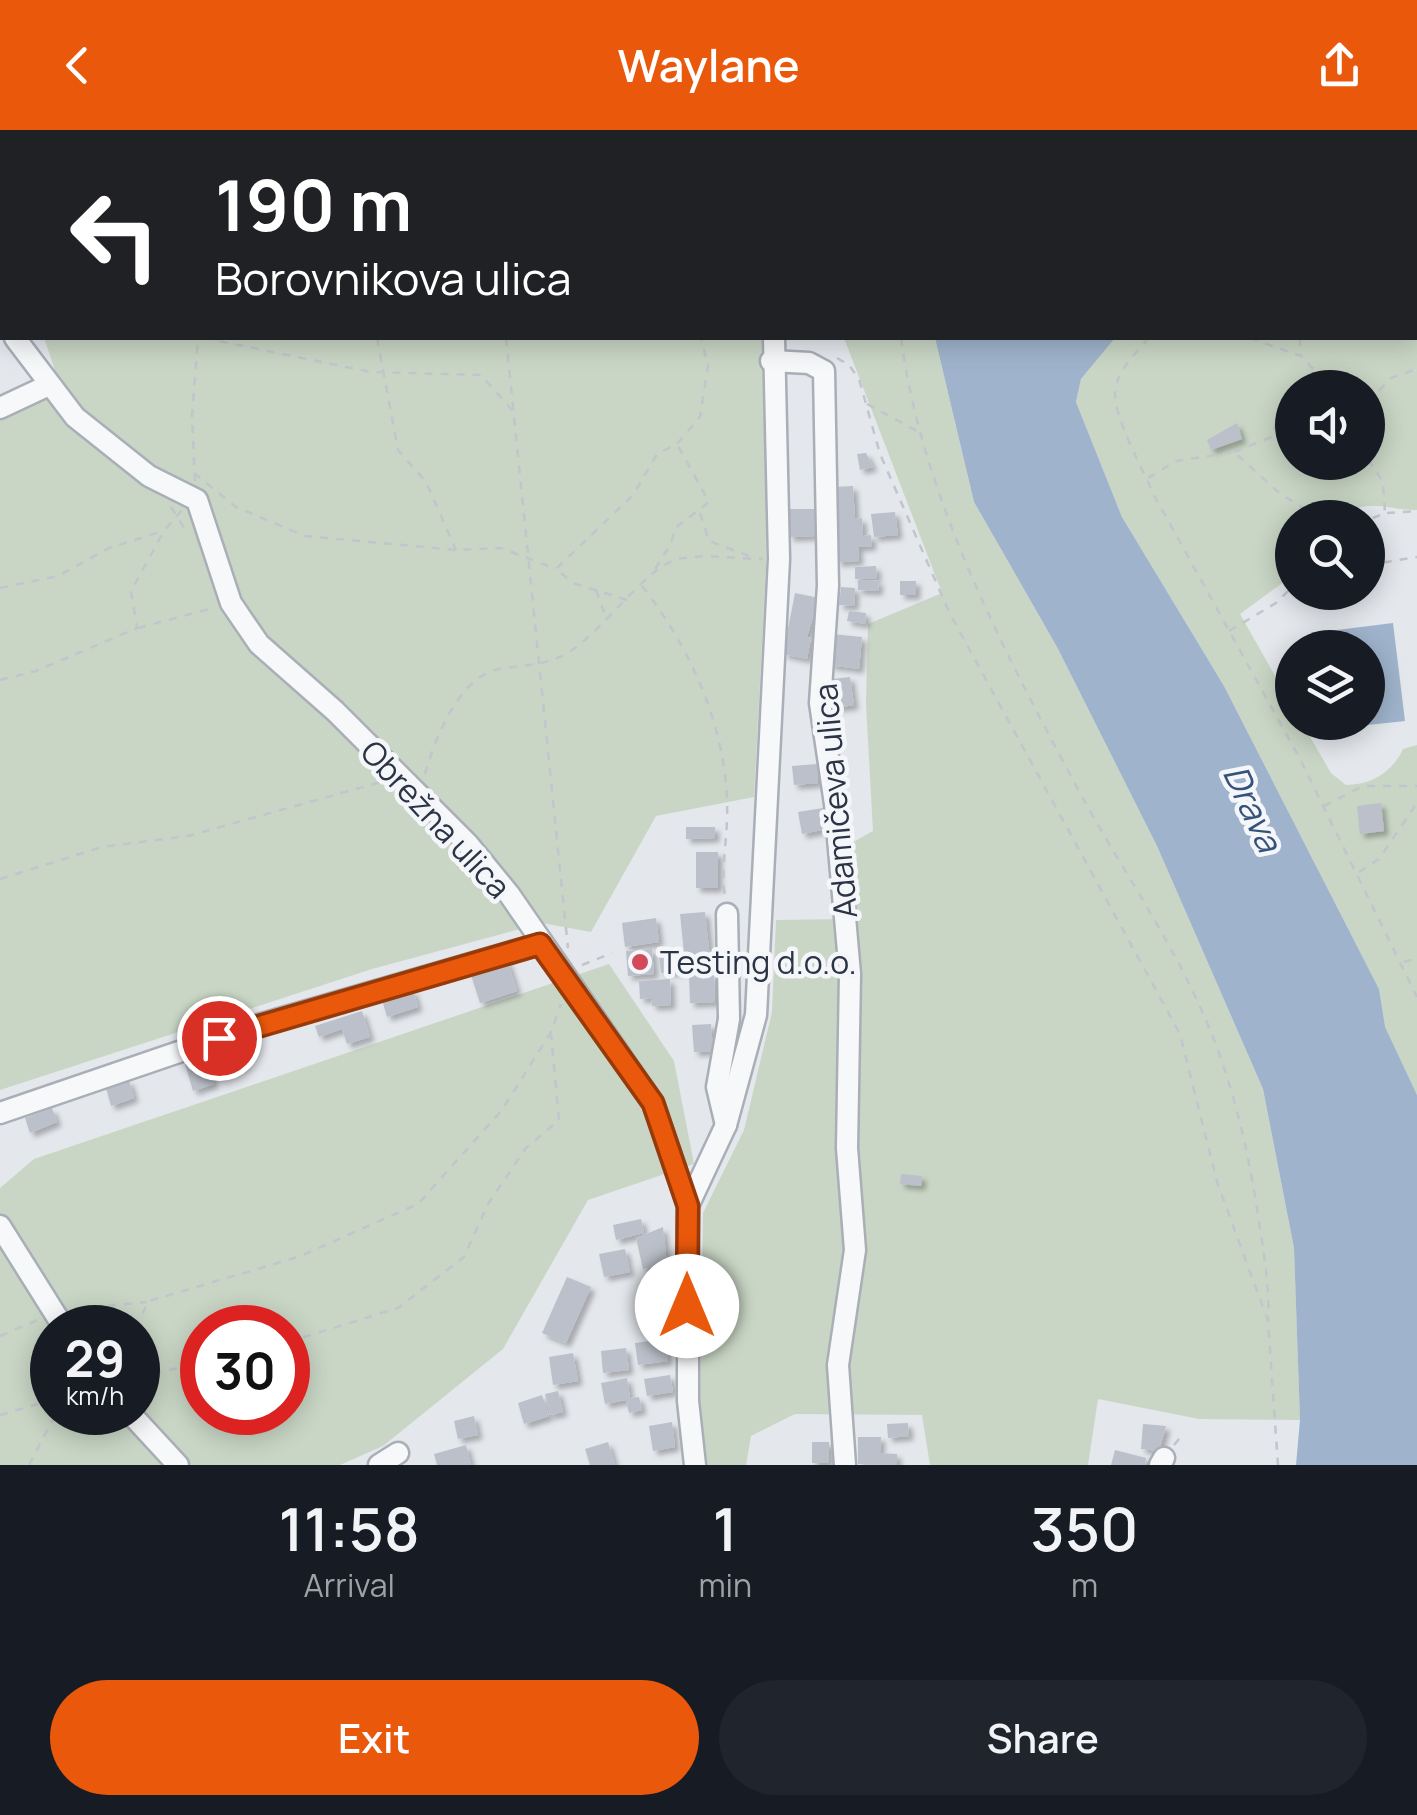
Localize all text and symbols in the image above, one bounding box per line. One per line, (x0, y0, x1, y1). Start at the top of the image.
text: Waylane (618, 34, 800, 96)
icon: back (50, 38, 105, 93)
icon: share (1312, 38, 1367, 93)
text: 190 m (215, 156, 412, 252)
icon: left (50, 170, 180, 300)
text: Borovnikova ulica (215, 247, 571, 309)
map controls (1275, 370, 1385, 740)
button: sound (1275, 370, 1385, 480)
button: search (1275, 500, 1385, 610)
button: layers (1275, 630, 1385, 740)
street label: Adamičeva ulica (803, 682, 867, 920)
street label: Obrežna ulica (351, 730, 521, 908)
water label: Drava (1212, 757, 1294, 860)
place label: Testing d.o.o. (660, 940, 857, 984)
marker: Testing d.o.o. (629, 951, 651, 973)
pin (177, 996, 262, 1081)
icon: arrive (192, 1011, 247, 1066)
position arrow (635, 1254, 739, 1358)
speed limit sign: 30 (180, 1305, 310, 1435)
text: 29 (65, 1324, 125, 1392)
text: km/h (66, 1378, 124, 1413)
text: 11:58 (279, 1487, 420, 1569)
text: 1 (713, 1487, 738, 1569)
text: 350 (1031, 1487, 1138, 1569)
text: Arrival (304, 1563, 395, 1607)
text: min (698, 1563, 752, 1607)
text: m (1071, 1563, 1098, 1607)
button: Exit (50, 1680, 699, 1795)
button: Share (719, 1680, 1367, 1795)

